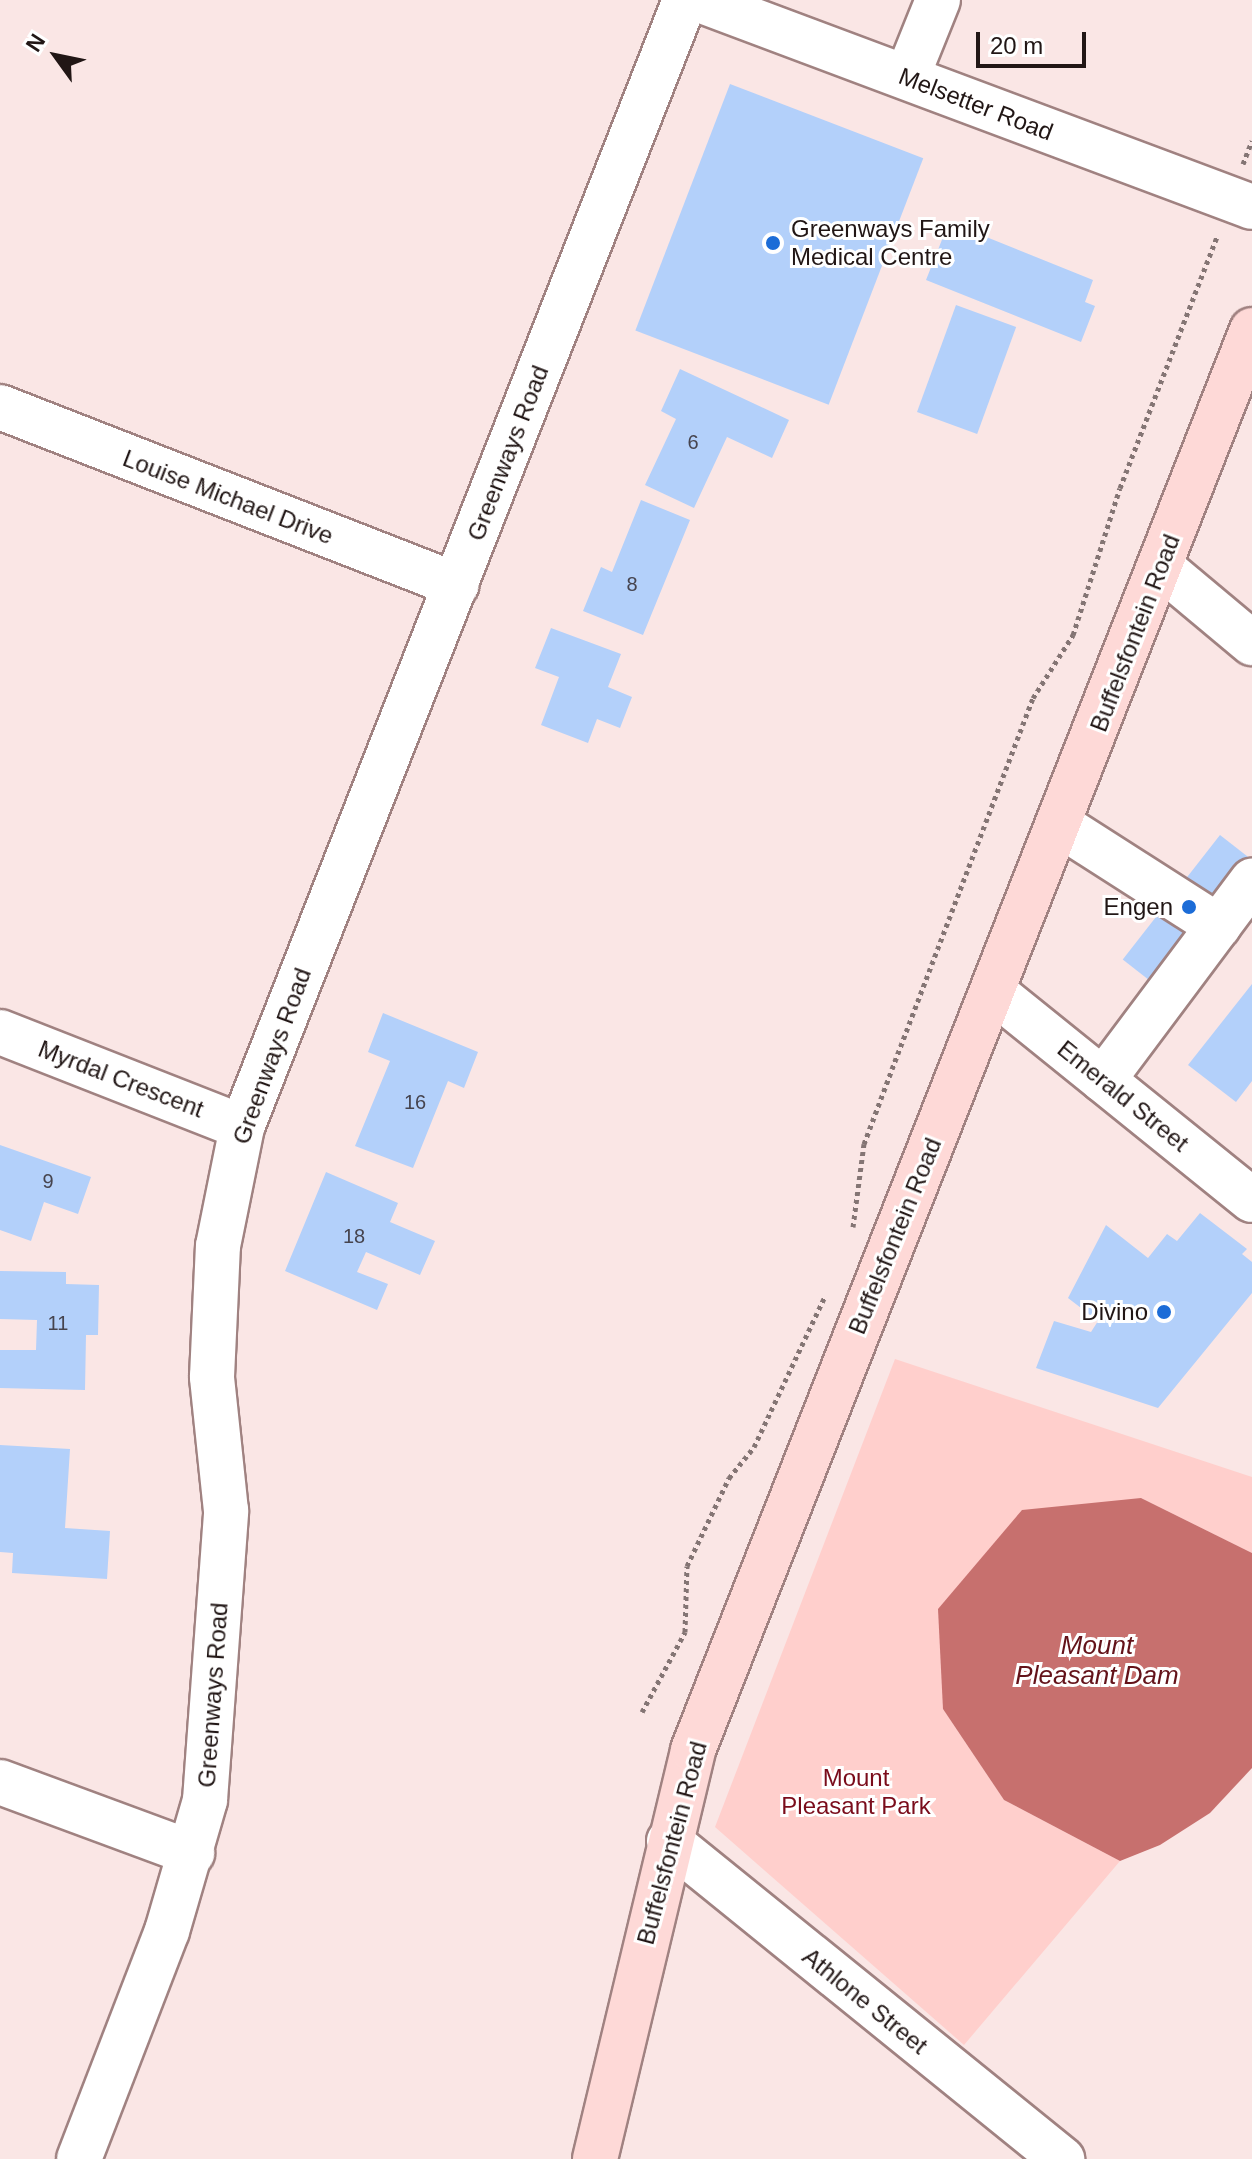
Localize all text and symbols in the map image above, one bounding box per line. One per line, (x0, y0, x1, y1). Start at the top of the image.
north arrow (16, 16, 96, 96)
scale bar (980, 16, 1090, 66)
text: N (21, 29, 50, 56)
text: 20 m (990, 32, 1043, 59)
street label: Melsetter Road (895, 61, 1057, 147)
place label: Greenways Family Medical Centre (791, 215, 990, 271)
marker: Greenways Family Medical Centre (762, 232, 784, 254)
street label: Greenways Road (461, 361, 555, 545)
house number: 6 (687, 430, 699, 454)
street label: Louise Michael Drive (119, 444, 337, 550)
street label: Buffelsfontein Road (1084, 530, 1186, 736)
house number: 8 (626, 572, 638, 596)
place label: Engen (1104, 893, 1173, 921)
marker: Engen (1180, 898, 1198, 916)
street label: Greenways Road (227, 964, 317, 1148)
street label: Myrdal Crescent (34, 1034, 208, 1124)
street label: Emerald Street (1052, 1034, 1194, 1158)
house number: 16 (404, 1090, 426, 1114)
street label: Buffelsfontein Road (842, 1134, 948, 1338)
house number: 9 (42, 1169, 54, 1193)
house number: 18 (343, 1224, 365, 1248)
place label: Divino (1081, 1298, 1148, 1326)
marker: Divino (1155, 1303, 1173, 1321)
house number: 11 (48, 1311, 68, 1335)
street label: Greenways Road (192, 1602, 234, 1788)
water label: Mount Pleasant Dam (1015, 1630, 1179, 1692)
street label: Buffelsfontein Road (631, 1738, 713, 1948)
park label: Mount Pleasant Park (781, 1764, 931, 1820)
street label: Athlone Street (797, 1942, 933, 2060)

